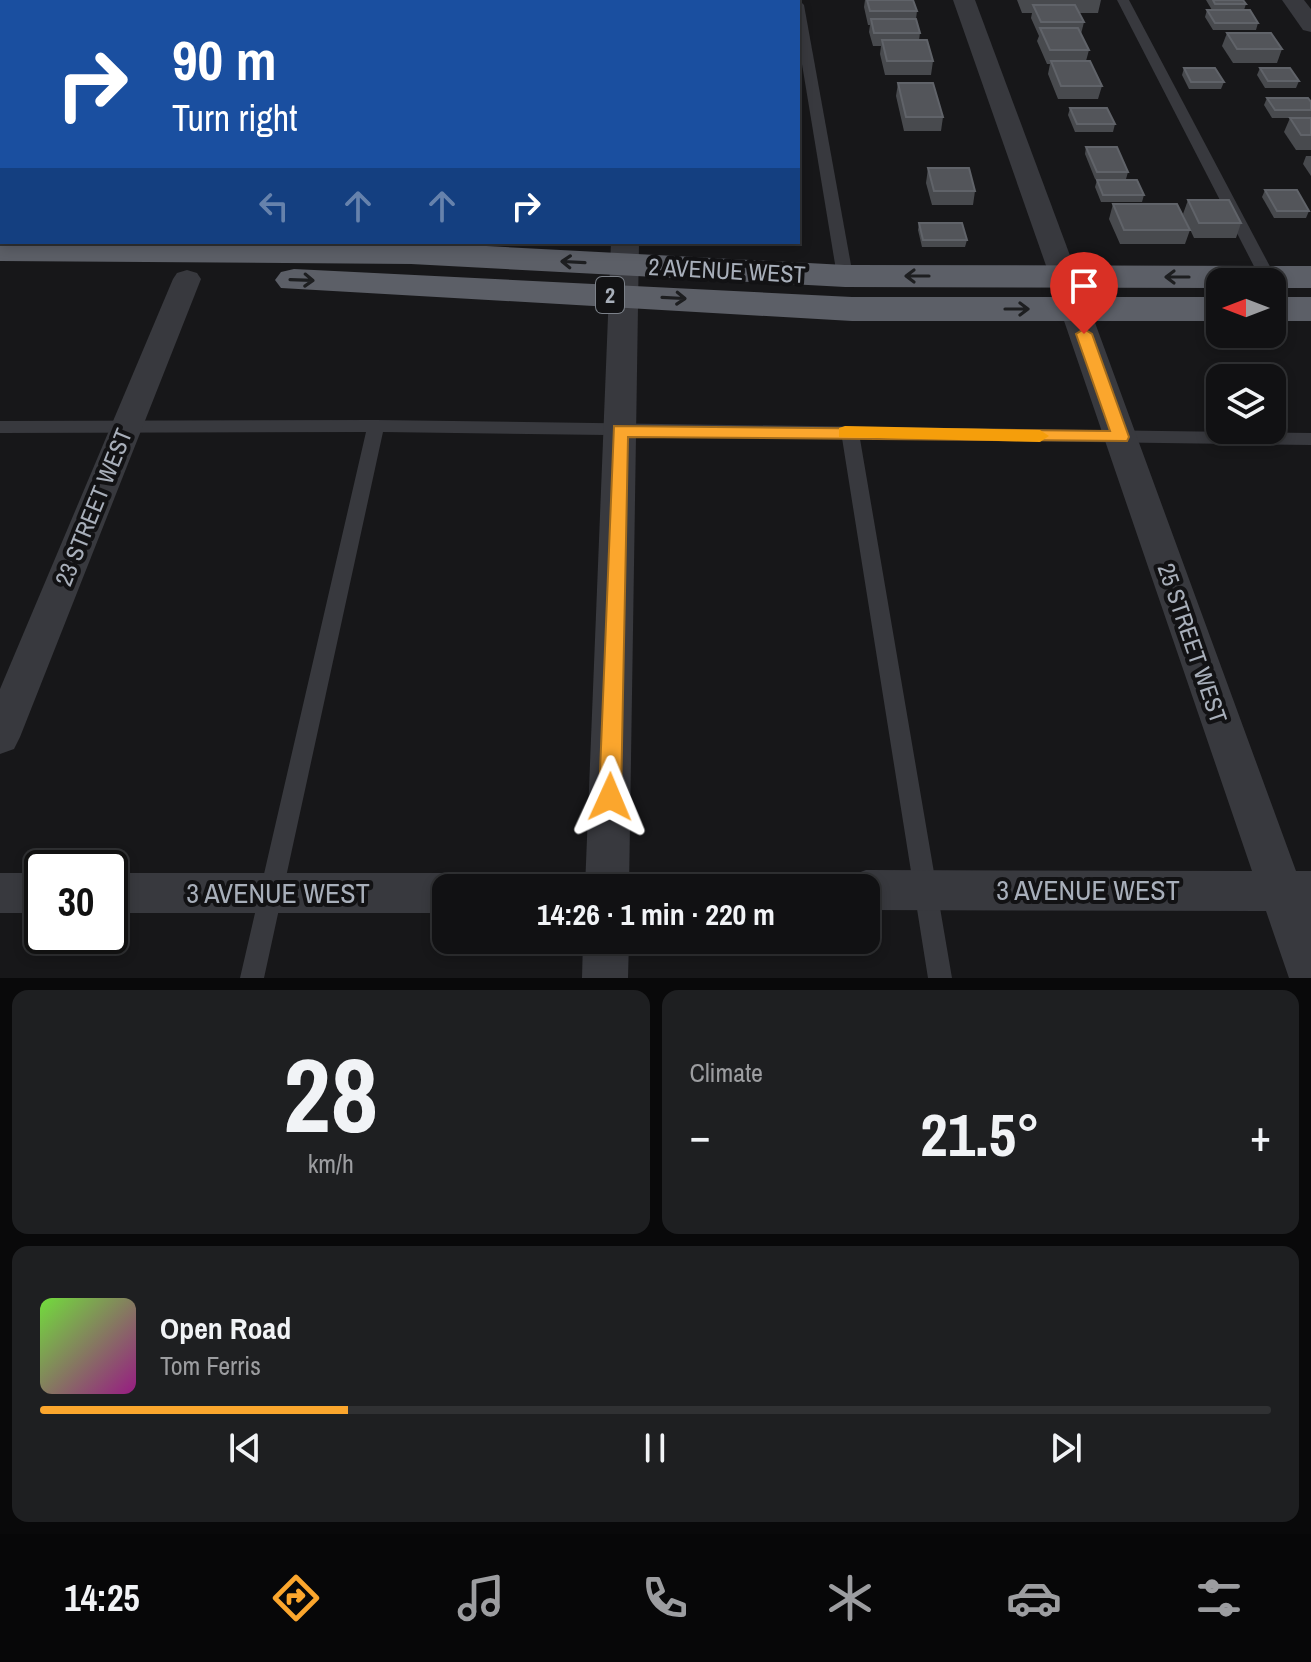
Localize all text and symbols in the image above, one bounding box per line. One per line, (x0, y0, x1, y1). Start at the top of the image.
text: 90 m (172, 22, 277, 97)
icon: right (40, 32, 144, 136)
text: Turn right (172, 94, 297, 142)
icon: left (252, 184, 296, 228)
icon: ahead (336, 184, 380, 228)
icon: ahead (420, 184, 464, 228)
icon: right (504, 184, 548, 228)
street label: 2 AVENUE WEST (648, 250, 806, 290)
pin (1050, 252, 1118, 334)
one-way arrow (560, 254, 587, 269)
icon: arrive (1062, 264, 1106, 308)
north arrow (1206, 268, 1286, 348)
map controls (1206, 268, 1286, 444)
one-way arrow (904, 269, 931, 284)
one-way arrow (1164, 269, 1191, 285)
one-way arrow (288, 273, 315, 288)
road number: 2 (596, 277, 624, 313)
one-way arrow (660, 291, 687, 306)
one-way arrow (1003, 301, 1030, 317)
button: layers (1206, 364, 1286, 444)
street label: 23 STREET WEST (47, 424, 139, 590)
street label: 25 STREET WEST (1151, 559, 1235, 727)
position arrow (568, 755, 652, 839)
speed limit sign: 30 (24, 850, 128, 954)
street label: 3 AVENUE WEST (996, 871, 1180, 909)
street label: 3 AVENUE WEST (186, 874, 370, 912)
text: 14:26 · 1 min · 220 m (537, 894, 775, 934)
text: 28 (283, 1024, 378, 1164)
text: Climate (690, 1055, 763, 1090)
text: 21.5° (920, 1094, 1040, 1175)
text: − (690, 1105, 711, 1165)
text: + (1250, 1105, 1271, 1165)
text: km/h (308, 1146, 354, 1181)
text: Open Road (160, 1308, 291, 1348)
text: Tom Ferris (160, 1348, 261, 1383)
icon: previous (223, 1426, 267, 1470)
icon: pause (633, 1426, 677, 1470)
icon: next (1044, 1426, 1088, 1470)
icon: directions (268, 1570, 324, 1626)
icon: music (453, 1570, 509, 1626)
icon: phone (637, 1570, 693, 1626)
icon: climate (822, 1570, 878, 1626)
icon: car (1006, 1570, 1062, 1626)
icon: filters (1191, 1570, 1247, 1626)
text: 14:25 (64, 1574, 140, 1622)

